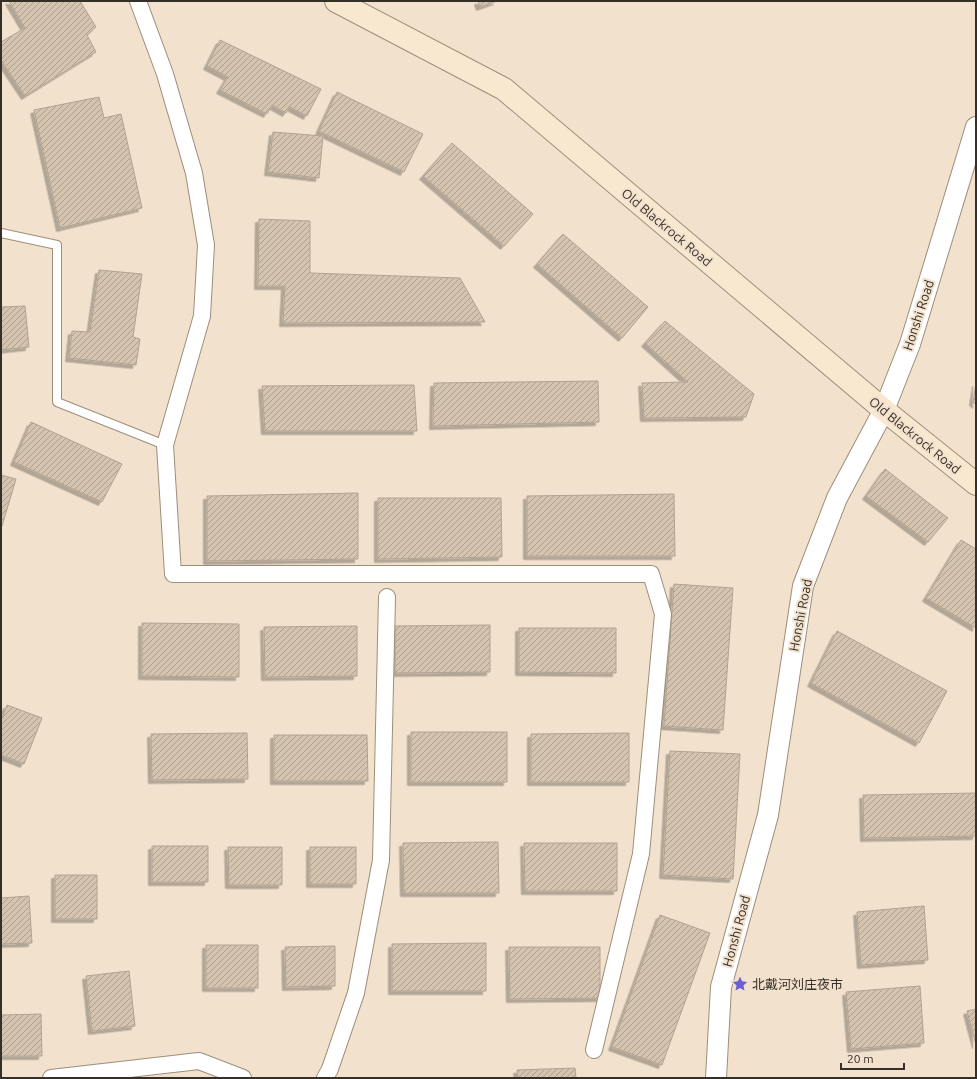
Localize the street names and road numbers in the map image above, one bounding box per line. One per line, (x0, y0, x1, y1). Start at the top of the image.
street label: Old Blackrock Road (619, 185, 715, 269)
street label: Honshi Road (900, 278, 936, 352)
street label: Old Blackrock Road (867, 394, 963, 476)
street label: Honshi Road (786, 578, 814, 652)
street label: Honshi Road (720, 894, 752, 968)

